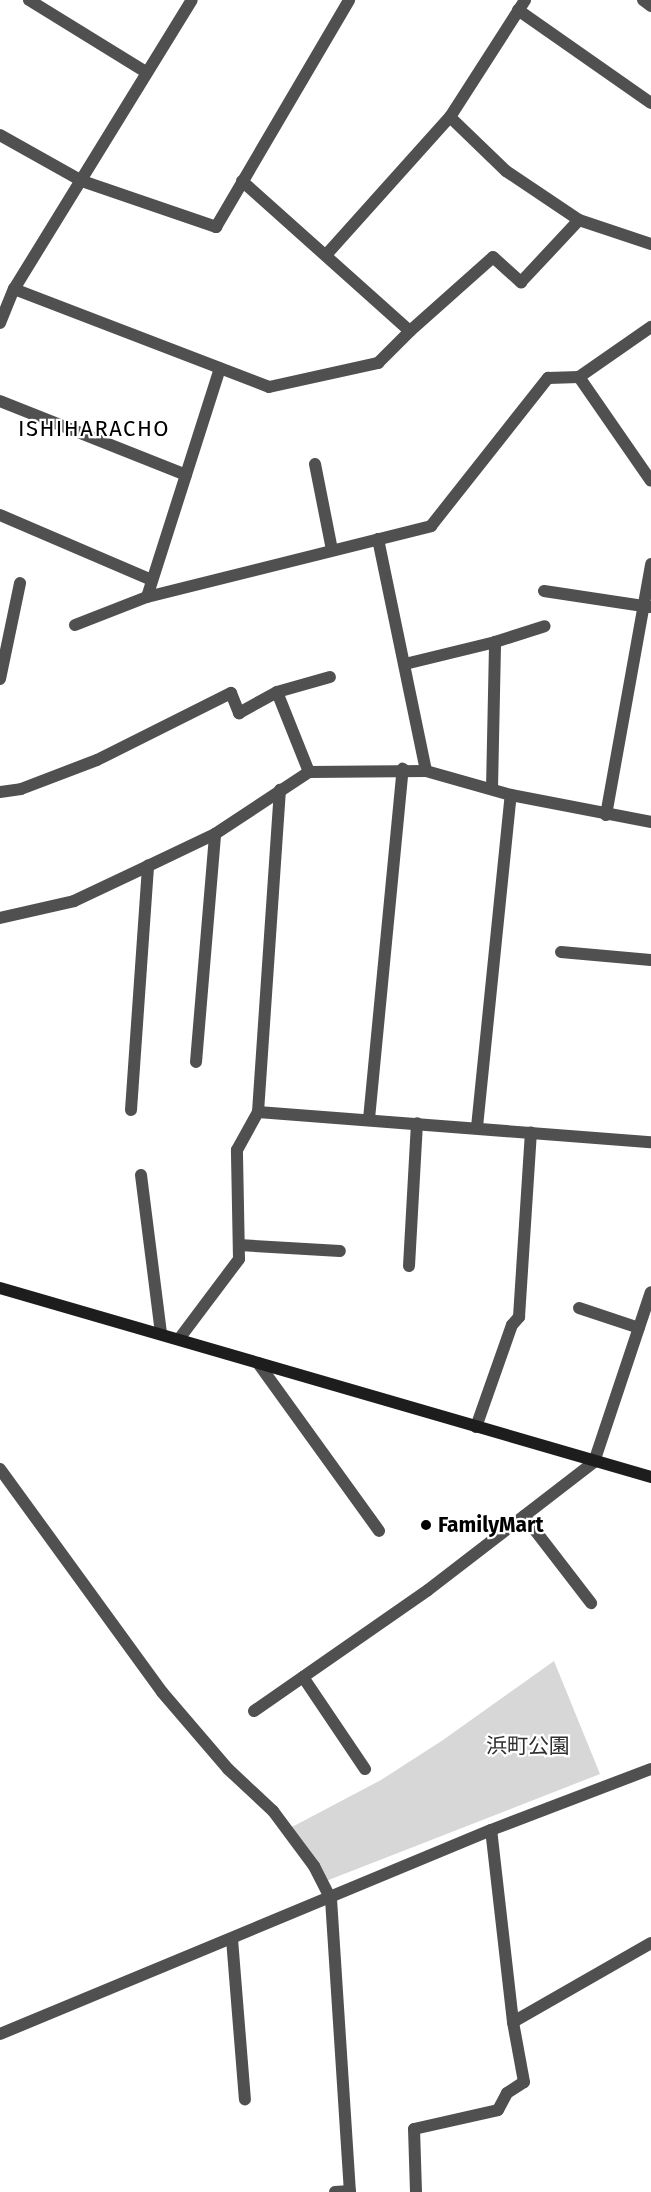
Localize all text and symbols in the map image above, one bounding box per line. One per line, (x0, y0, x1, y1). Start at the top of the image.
district label: ISHIHARACHO (18, 416, 170, 442)
place label: FamilyMart (438, 1512, 544, 1538)
marker: FamilyMart (419, 1518, 433, 1532)
park label: 浜町公園 (486, 1733, 570, 1759)

